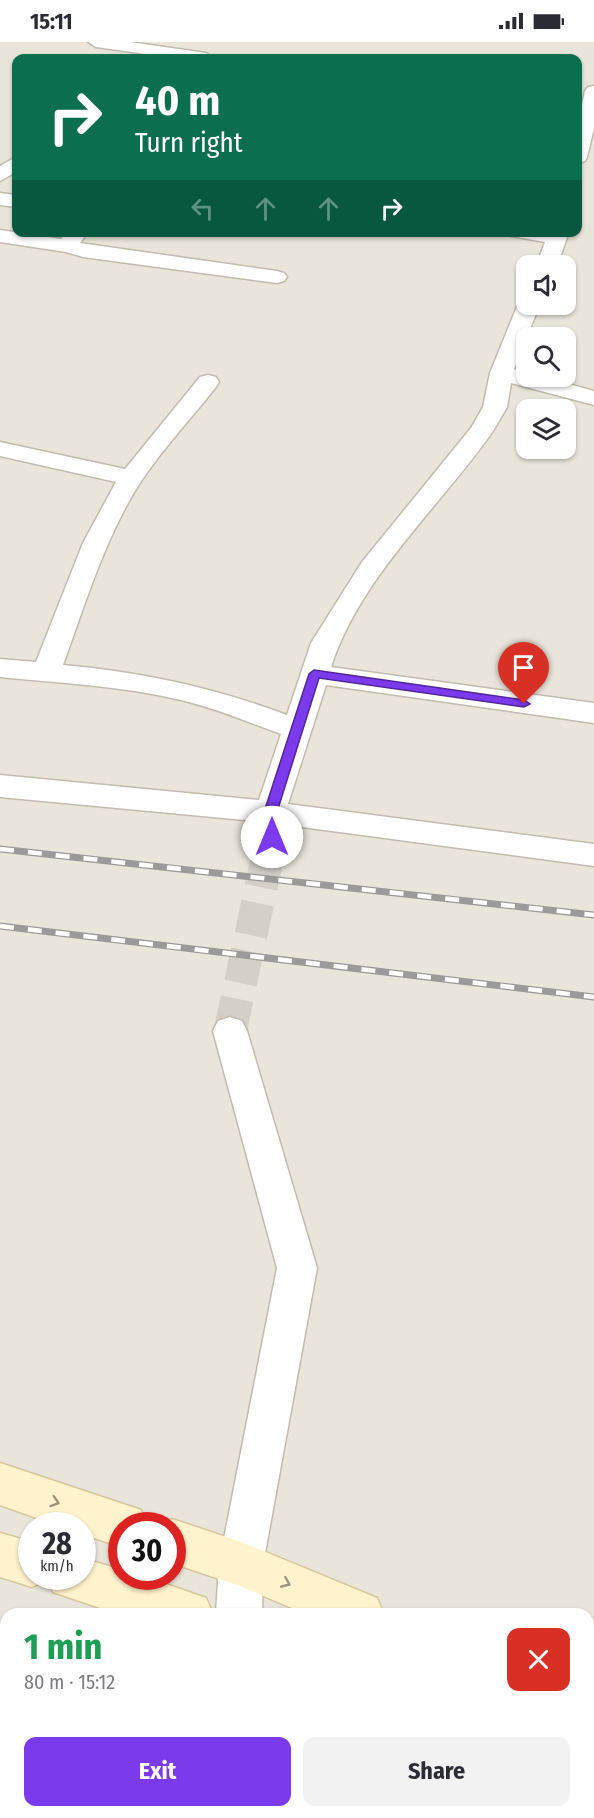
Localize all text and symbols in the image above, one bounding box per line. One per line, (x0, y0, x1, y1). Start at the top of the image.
text: 15:11 (30, 8, 73, 35)
text: 40 m (135, 76, 220, 126)
icon: right (36, 78, 114, 156)
text: Turn right (135, 127, 243, 159)
icon: left (186, 192, 219, 225)
icon: ahead (249, 192, 282, 225)
icon: ahead (312, 192, 345, 225)
icon: right (375, 192, 408, 225)
map controls (516, 255, 576, 459)
button: sound (516, 255, 576, 315)
button: search (516, 327, 576, 387)
button: layers (516, 399, 576, 459)
pin (498, 642, 549, 704)
icon: arrive (507, 651, 540, 684)
position arrow (240, 805, 304, 869)
one-way arrow (50, 1495, 60, 1508)
speed limit sign: 30 (108, 1512, 186, 1590)
text: 28 (42, 1526, 72, 1562)
text: km/h (40, 1557, 74, 1575)
one-way arrow (280, 1576, 291, 1588)
text: 1 min (24, 1625, 102, 1669)
button: close (507, 1628, 570, 1691)
text: 80 m · 15:12 (24, 1670, 115, 1694)
button: Exit (24, 1737, 291, 1806)
button: Share (303, 1737, 570, 1806)

